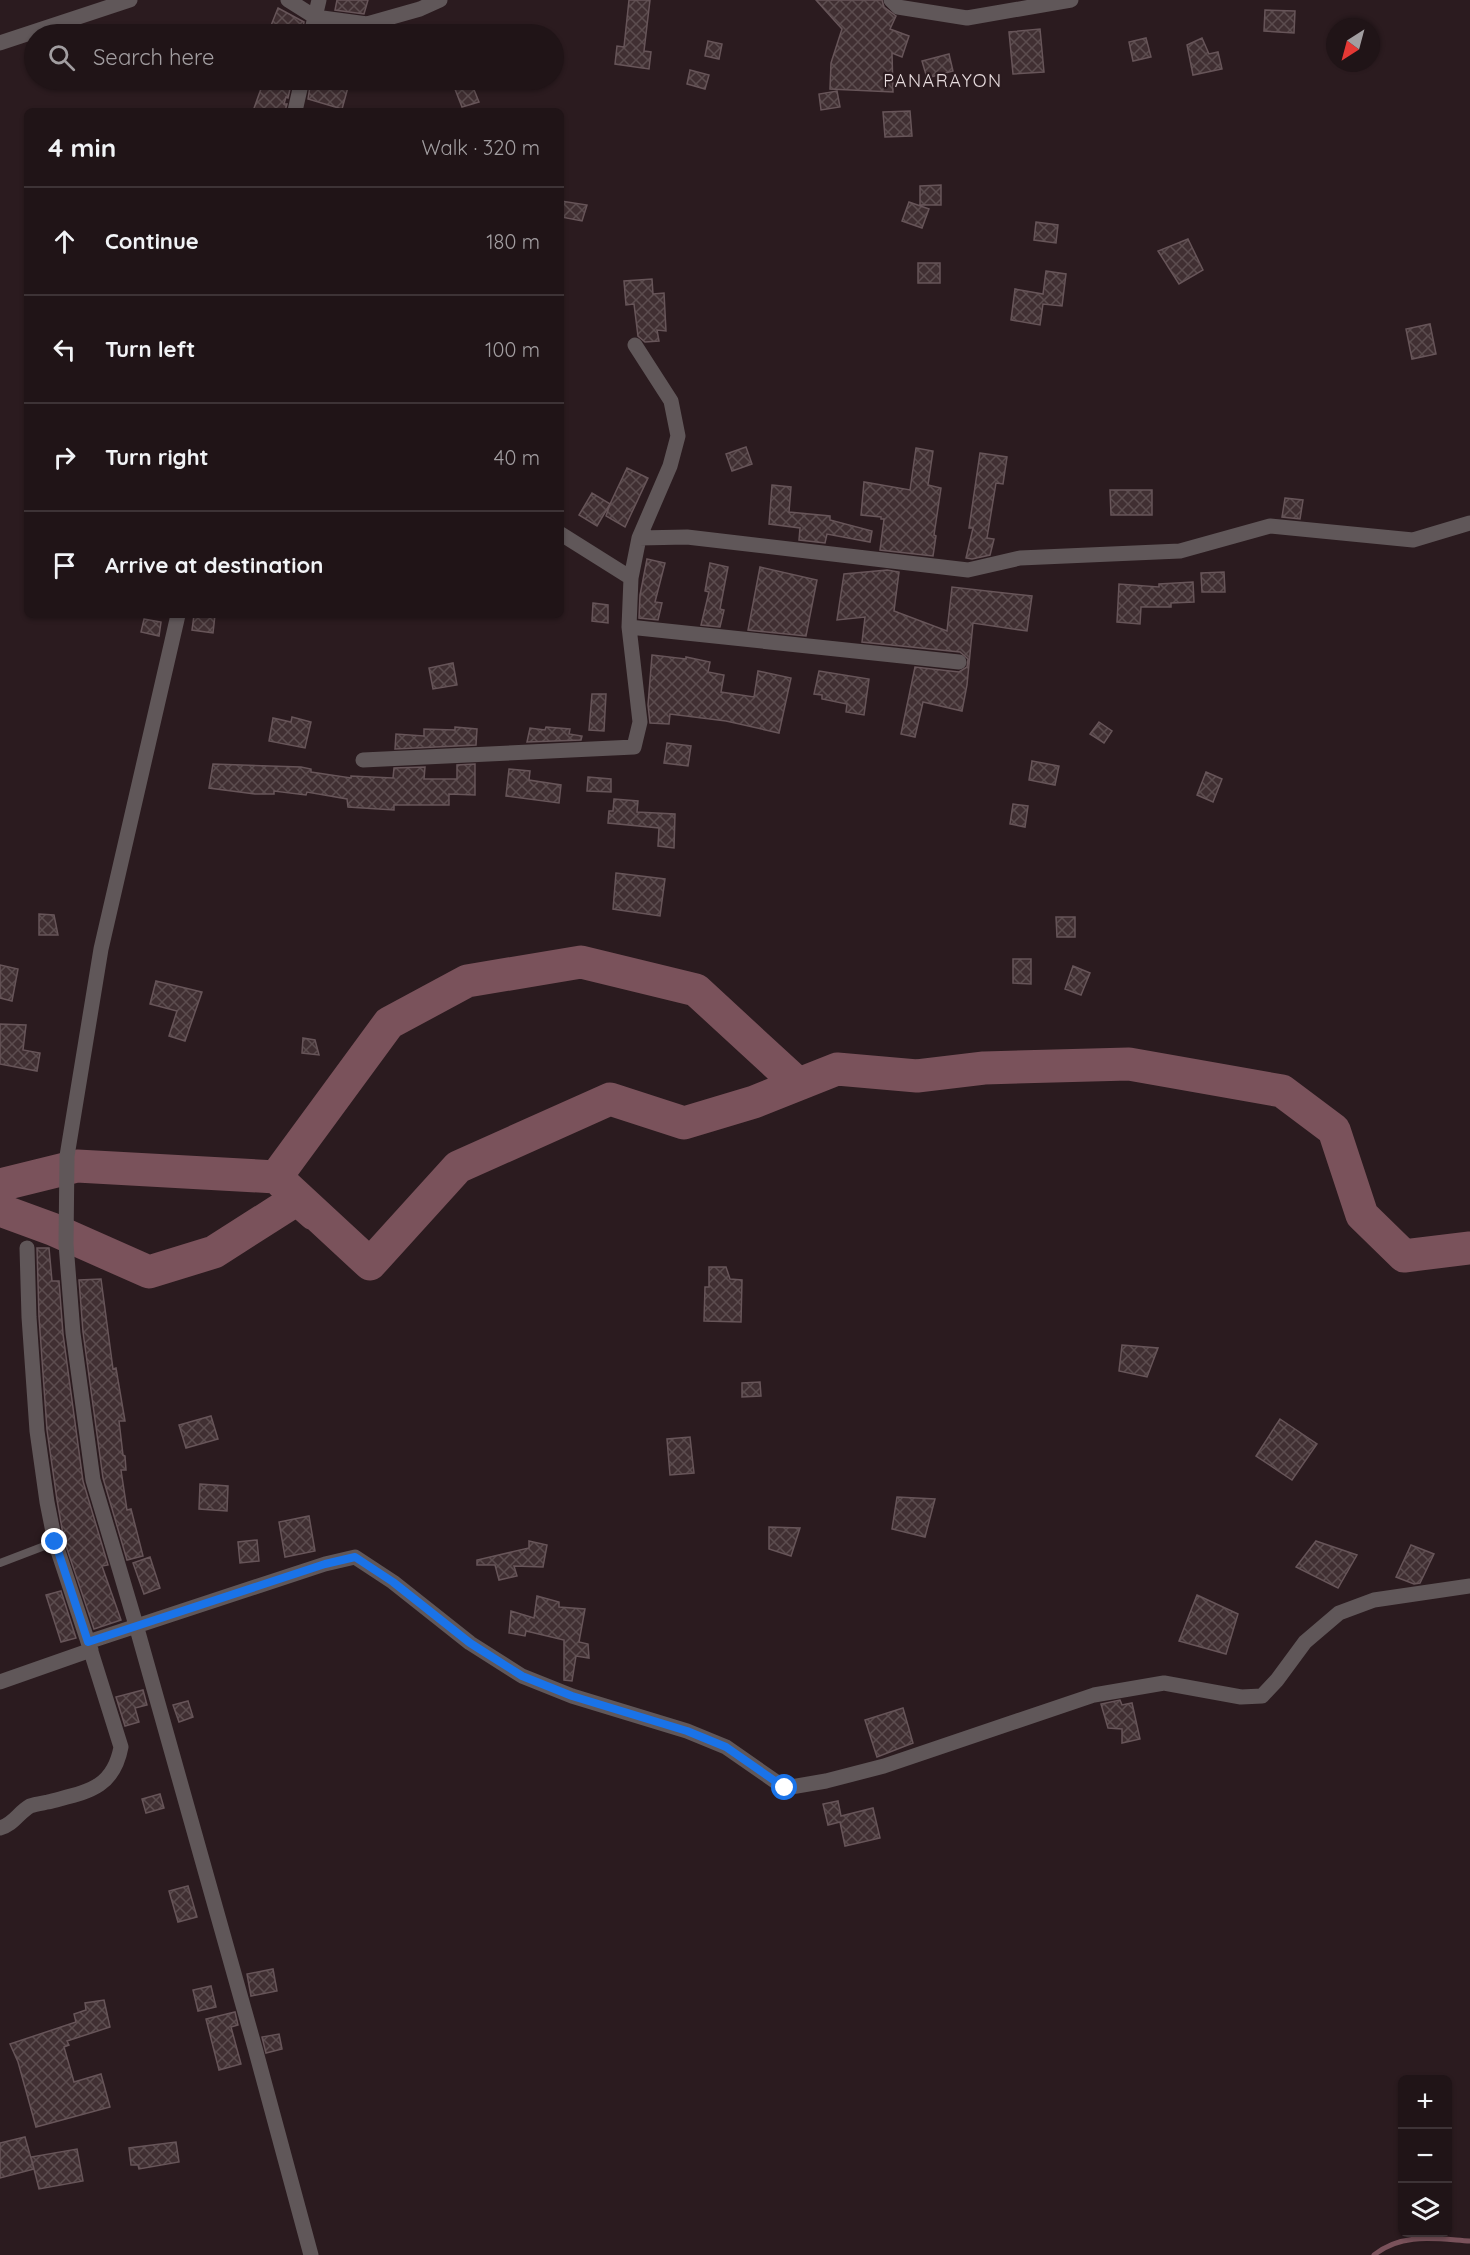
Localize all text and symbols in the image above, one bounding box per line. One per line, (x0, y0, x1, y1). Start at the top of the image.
north arrow (1326, 18, 1380, 72)
search box (24, 24, 564, 90)
icon: search (45, 41, 78, 74)
text: Search here (93, 43, 214, 71)
district label: PANARAYON (883, 69, 1003, 92)
text: 4 min (48, 131, 116, 164)
text: Walk · 320 m (421, 135, 540, 160)
icon: ahead (48, 225, 81, 258)
text: Continue (105, 227, 199, 255)
text: 180 m (486, 229, 540, 254)
icon: left (48, 333, 81, 366)
text: Turn left (105, 335, 195, 363)
text: 100 m (485, 337, 540, 362)
icon: right (48, 441, 81, 474)
text: Turn right (105, 443, 209, 471)
text: 40 m (494, 445, 540, 470)
icon: arrive (48, 549, 81, 582)
text: Arrive at destination (105, 551, 323, 579)
route end (41, 1528, 67, 1554)
route start (771, 1774, 797, 1800)
map controls (1398, 2075, 1452, 2237)
button: + (1398, 2075, 1452, 2129)
button: − (1398, 2129, 1452, 2183)
button: layers (1398, 2183, 1452, 2237)

